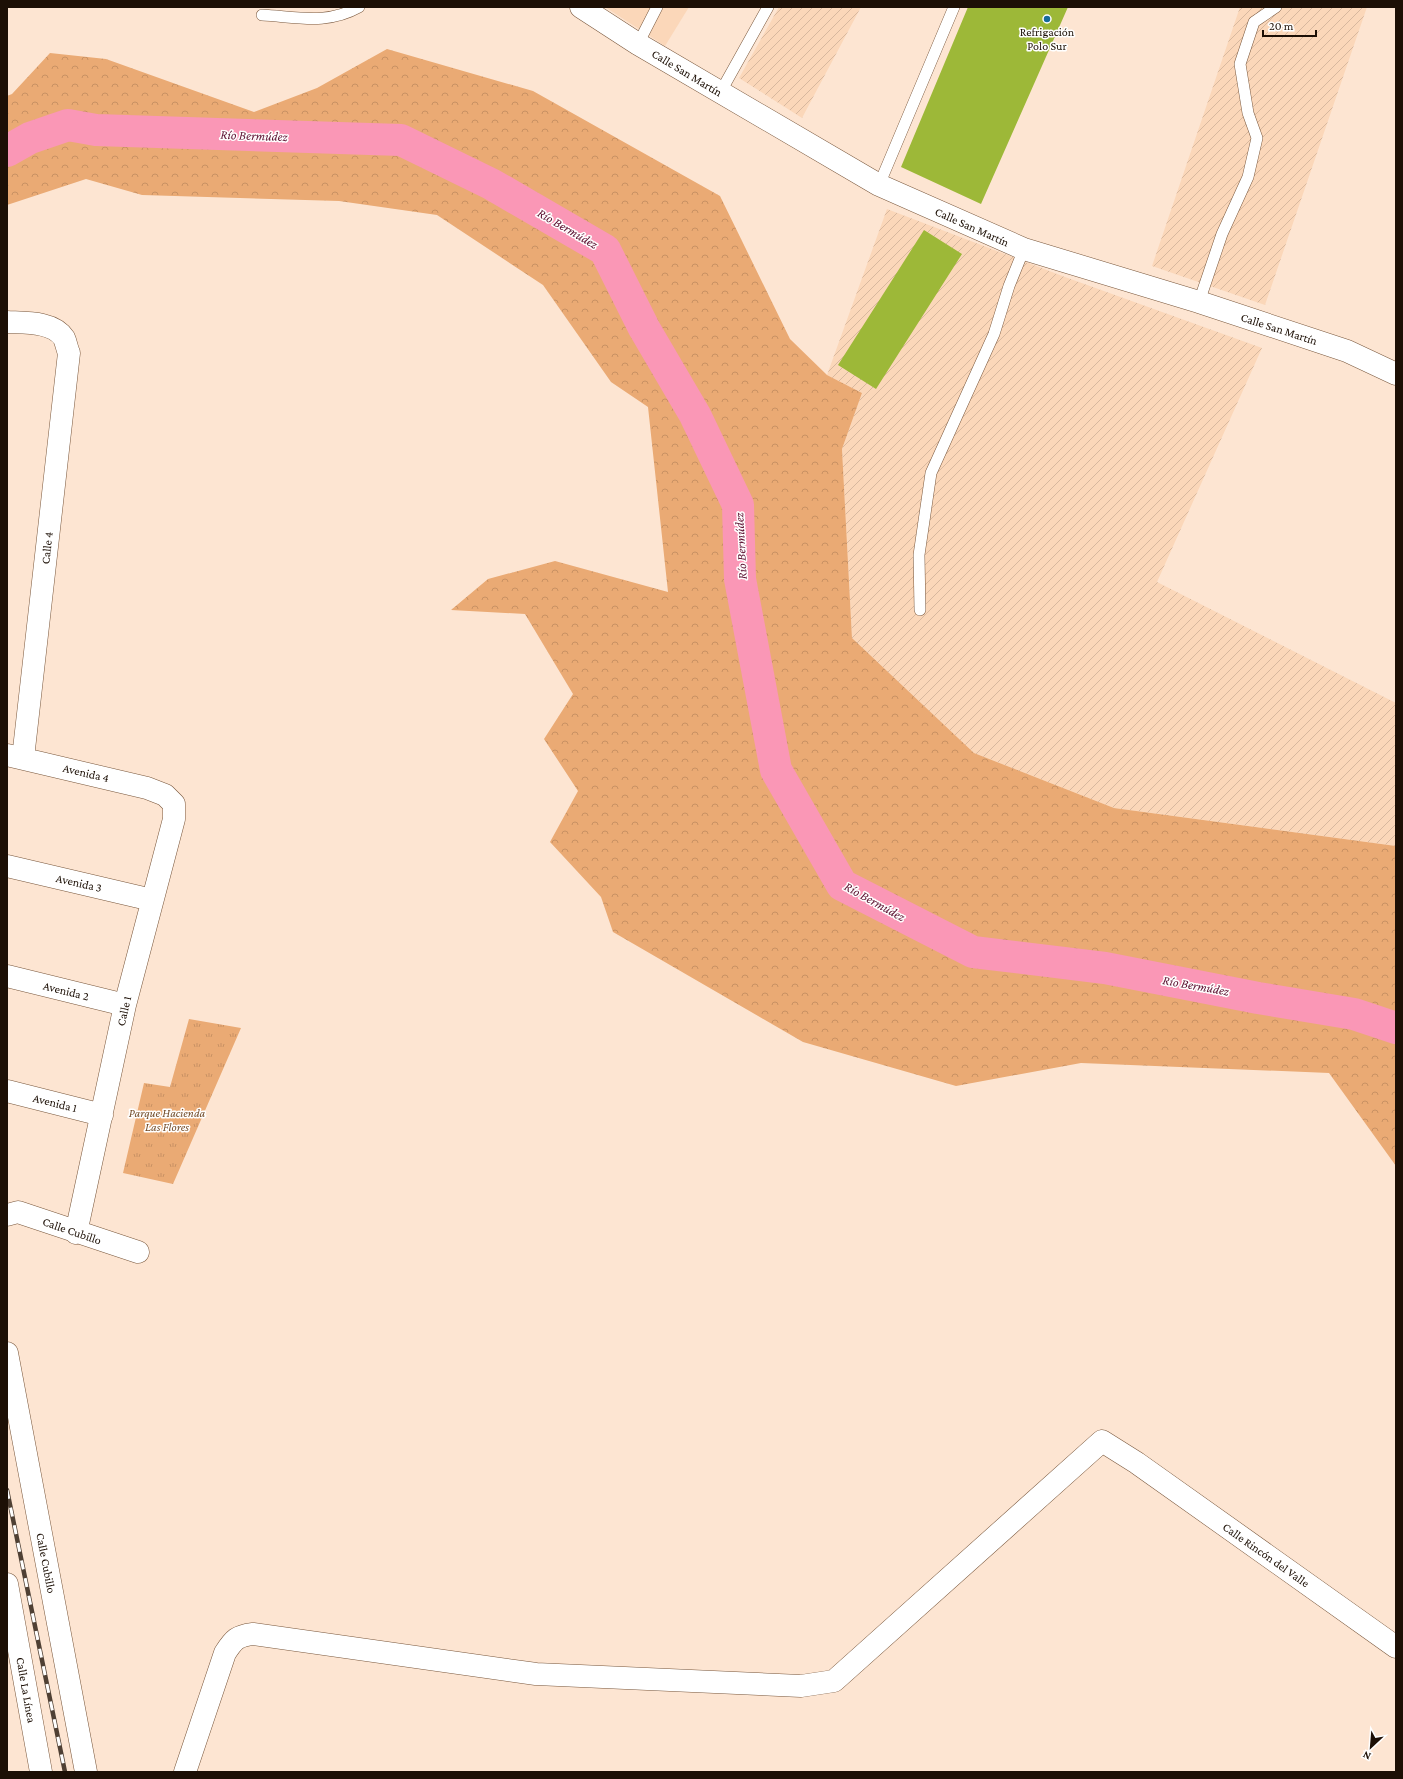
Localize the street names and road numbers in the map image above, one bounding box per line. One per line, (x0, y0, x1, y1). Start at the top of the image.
street label: Calle San Martín (649, 46, 725, 100)
street label: Calle San Martín (933, 204, 1012, 250)
street label: Calle San Martín (1239, 310, 1320, 348)
street label: Calle 4 (38, 531, 56, 565)
street label: Avenida 4 (61, 761, 111, 785)
street label: Avenida 3 (55, 871, 104, 895)
street label: Avenida 2 (42, 979, 91, 1004)
street label: Calle 1 (114, 995, 134, 1027)
street label: Avenida 1 (31, 1091, 79, 1115)
street label: Calle Cubillo (41, 1214, 103, 1248)
street label: Calle Rincón del Valle (1220, 1520, 1312, 1590)
street label: Calle Cubillo (33, 1532, 59, 1594)
street label: Calle La Línea (13, 1656, 39, 1724)

